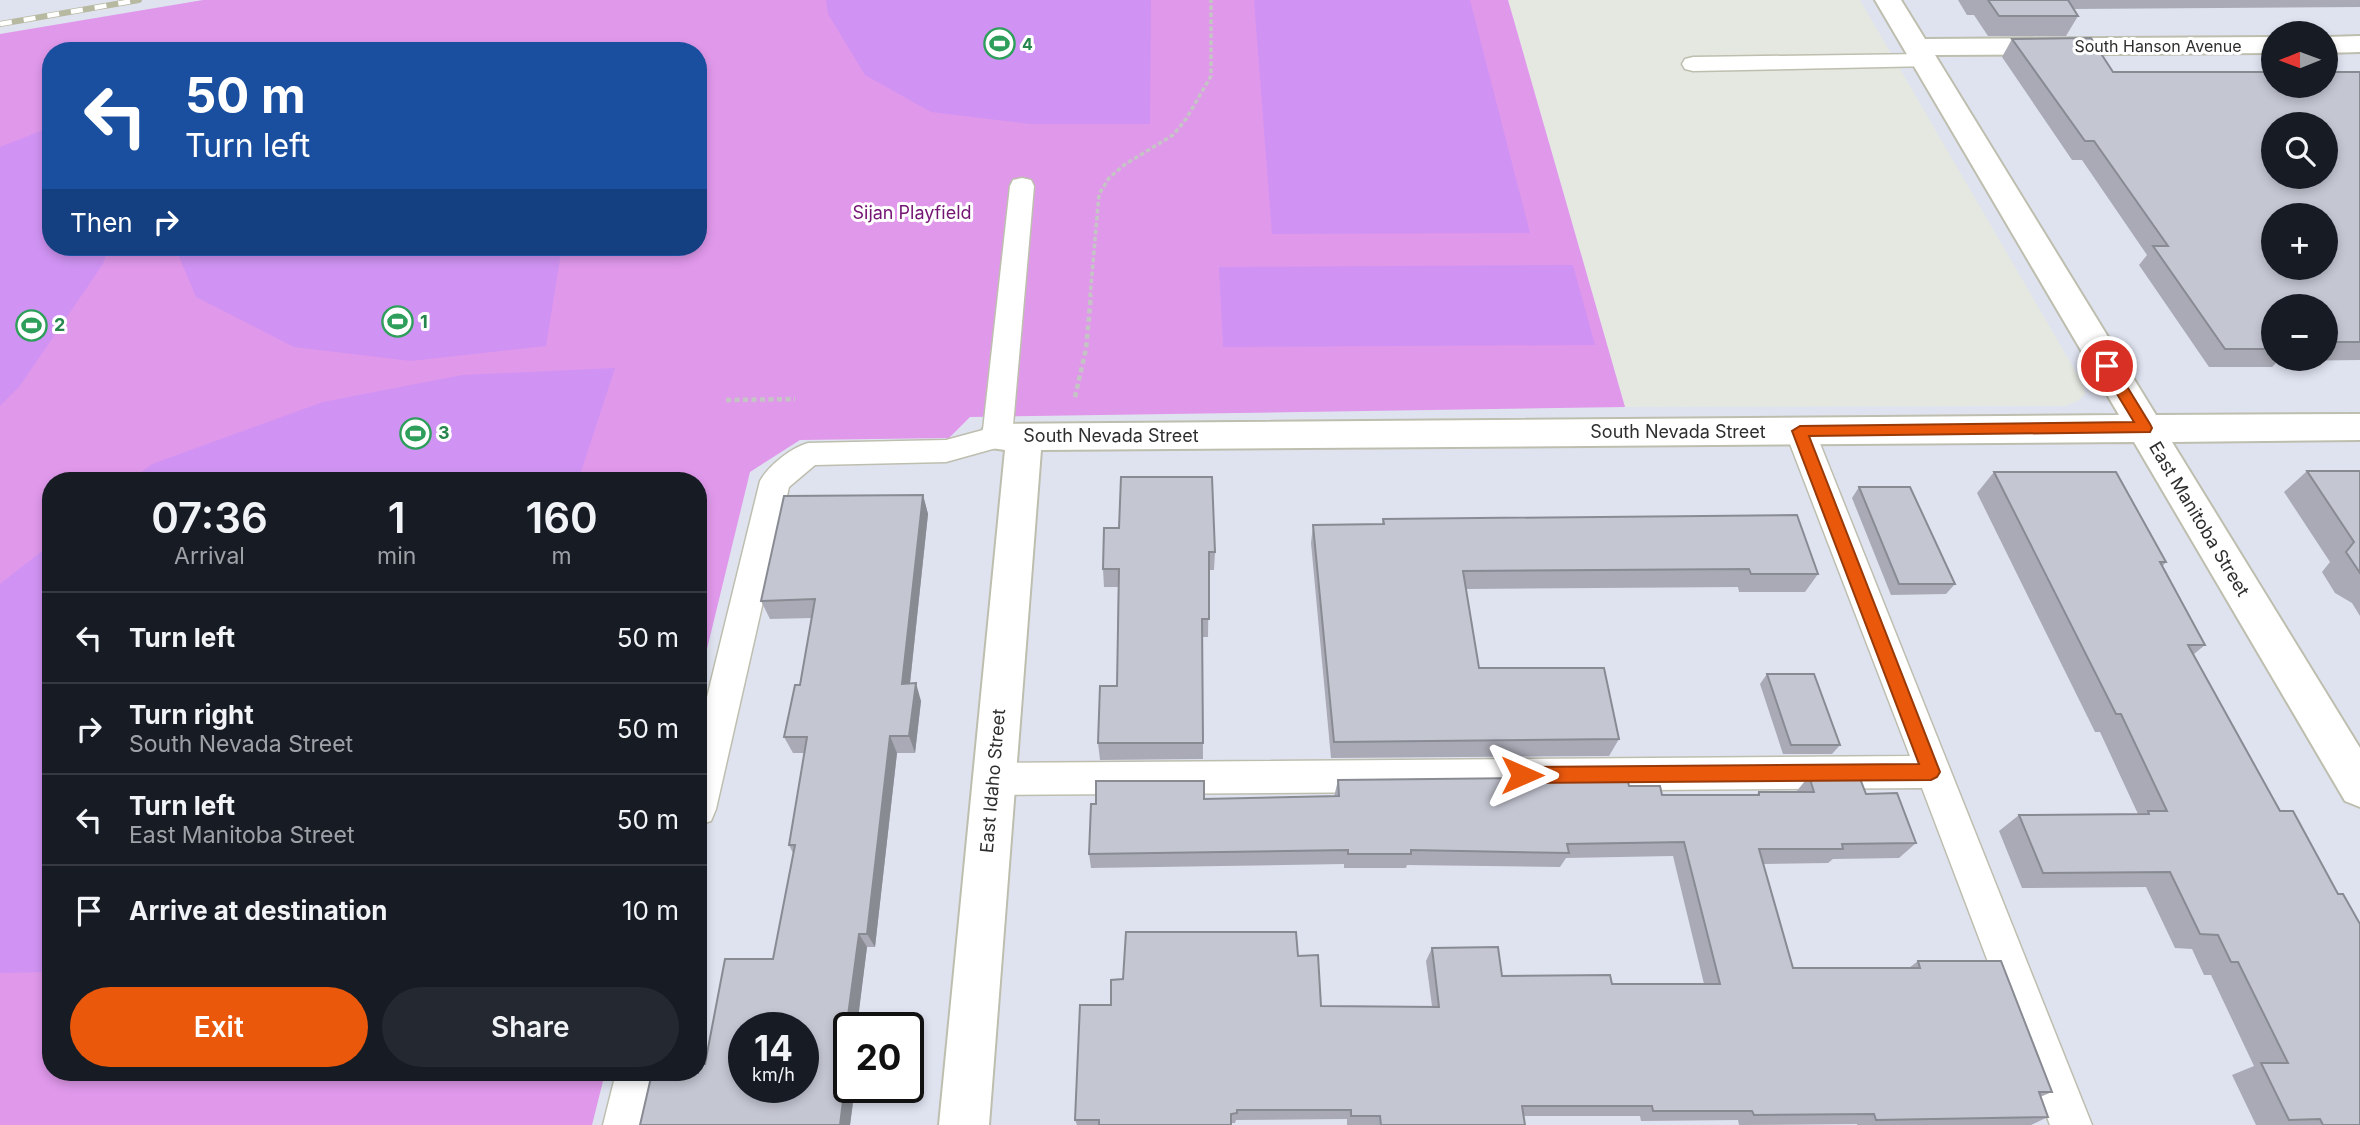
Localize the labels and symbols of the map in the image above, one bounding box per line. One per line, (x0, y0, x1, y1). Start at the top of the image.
north arrow (2261, 21, 2338, 98)
sports icon: 4 (982, 27, 1016, 61)
place label: 4 (1022, 34, 1033, 54)
street label: South Hanson Avenue (2074, 36, 2242, 56)
park label: Sijan Playfield (852, 202, 972, 223)
sports icon: 1 (380, 305, 414, 339)
sports icon: 2 (14, 308, 48, 342)
place label: 1 (420, 311, 428, 332)
place label: 2 (54, 314, 65, 335)
pin (2077, 336, 2137, 396)
sports icon: 3 (398, 416, 432, 450)
street label: South Nevada Street (1590, 421, 1766, 442)
place label: 3 (438, 422, 450, 443)
street label: South Nevada Street (1023, 425, 1199, 446)
street label: East Manitoba Street (2145, 438, 2254, 600)
street label: East Idaho Street (976, 708, 1009, 854)
position arrow (1485, 738, 1559, 812)
speed limit sign: 20 (833, 1012, 924, 1103)

